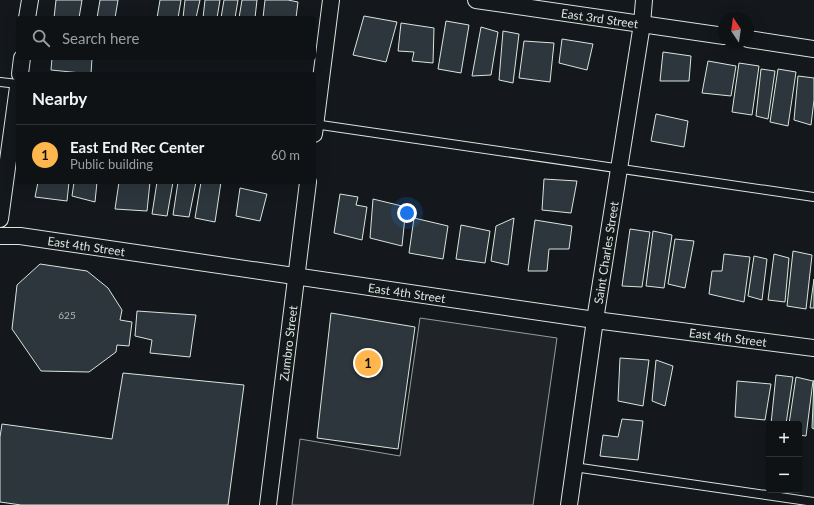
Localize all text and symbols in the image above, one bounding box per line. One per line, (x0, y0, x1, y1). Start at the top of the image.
street label: East 3rd Street (560, 5, 640, 31)
north arrow (718, 12, 754, 48)
search box (16, 16, 316, 60)
icon: search (30, 27, 52, 49)
text: Search here (62, 29, 139, 47)
text: Nearby (32, 88, 87, 109)
text: East End Rec Center (70, 138, 204, 156)
text: 1 (41, 147, 49, 163)
text: 60 m (271, 147, 300, 163)
text: Public building (70, 156, 153, 172)
street label: Saint Charles Street (590, 200, 621, 305)
your location (397, 203, 417, 223)
street label: East 4th Street (47, 233, 127, 259)
street label: East 4th Street (367, 279, 447, 306)
street label: Zumbro Street (276, 304, 300, 382)
house number: 625 (58, 309, 76, 321)
street label: East 4th Street (688, 325, 768, 349)
pin: 1 (355, 348, 381, 378)
map controls (766, 421, 802, 493)
button: + (766, 421, 802, 457)
button: − (766, 457, 802, 493)

